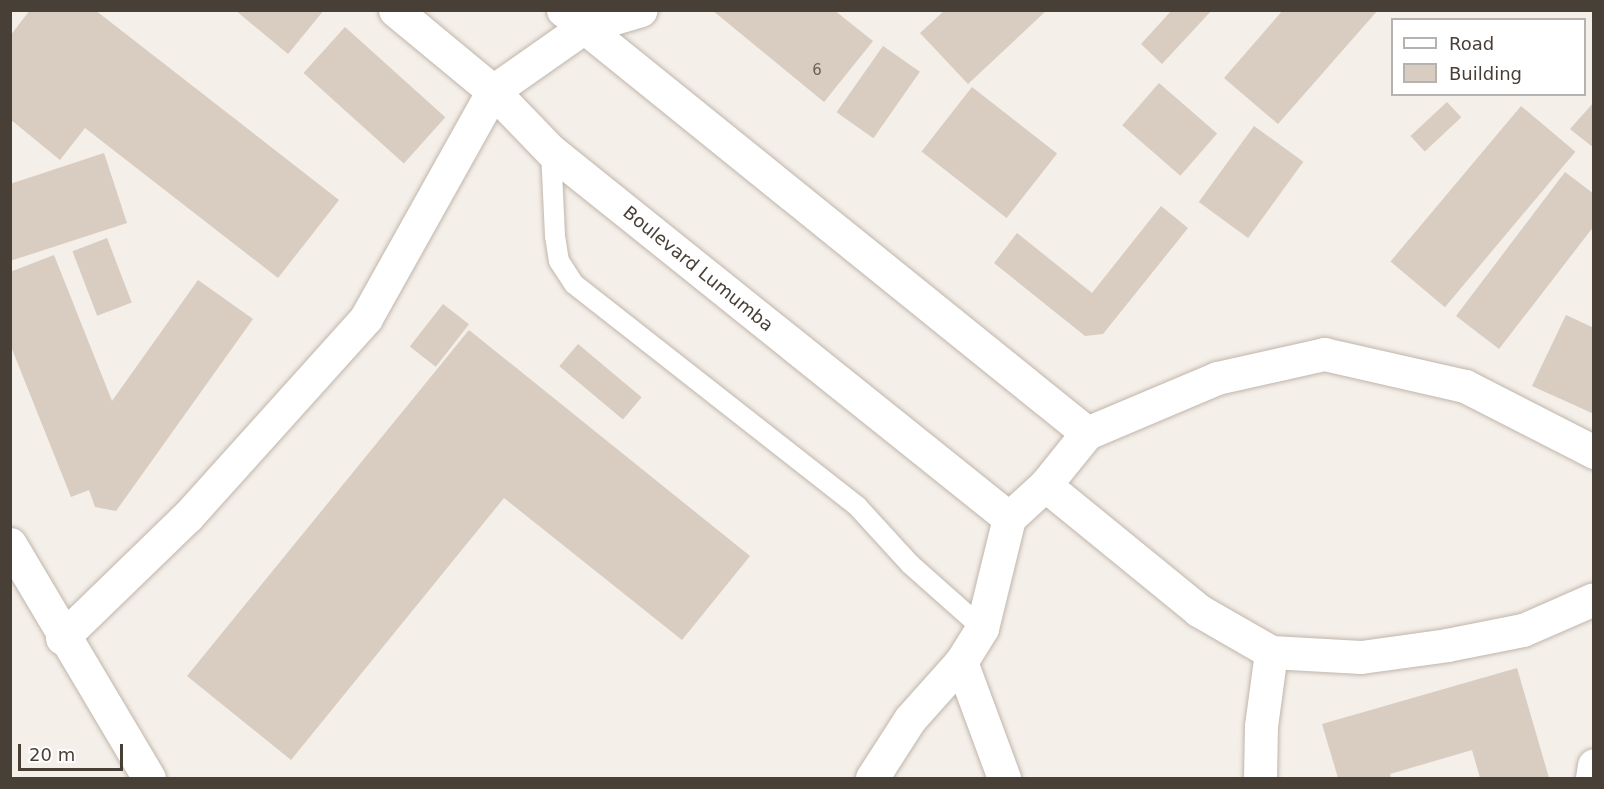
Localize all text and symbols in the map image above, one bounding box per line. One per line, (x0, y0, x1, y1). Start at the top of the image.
legend (1391, 18, 1586, 96)
text: Road (1449, 33, 1494, 54)
house number: 6 (812, 62, 822, 80)
text: Building (1449, 63, 1522, 84)
street label: Boulevard Lumumba (619, 202, 777, 336)
scale bar (21, 732, 126, 770)
text: 20 m (29, 744, 75, 765)

